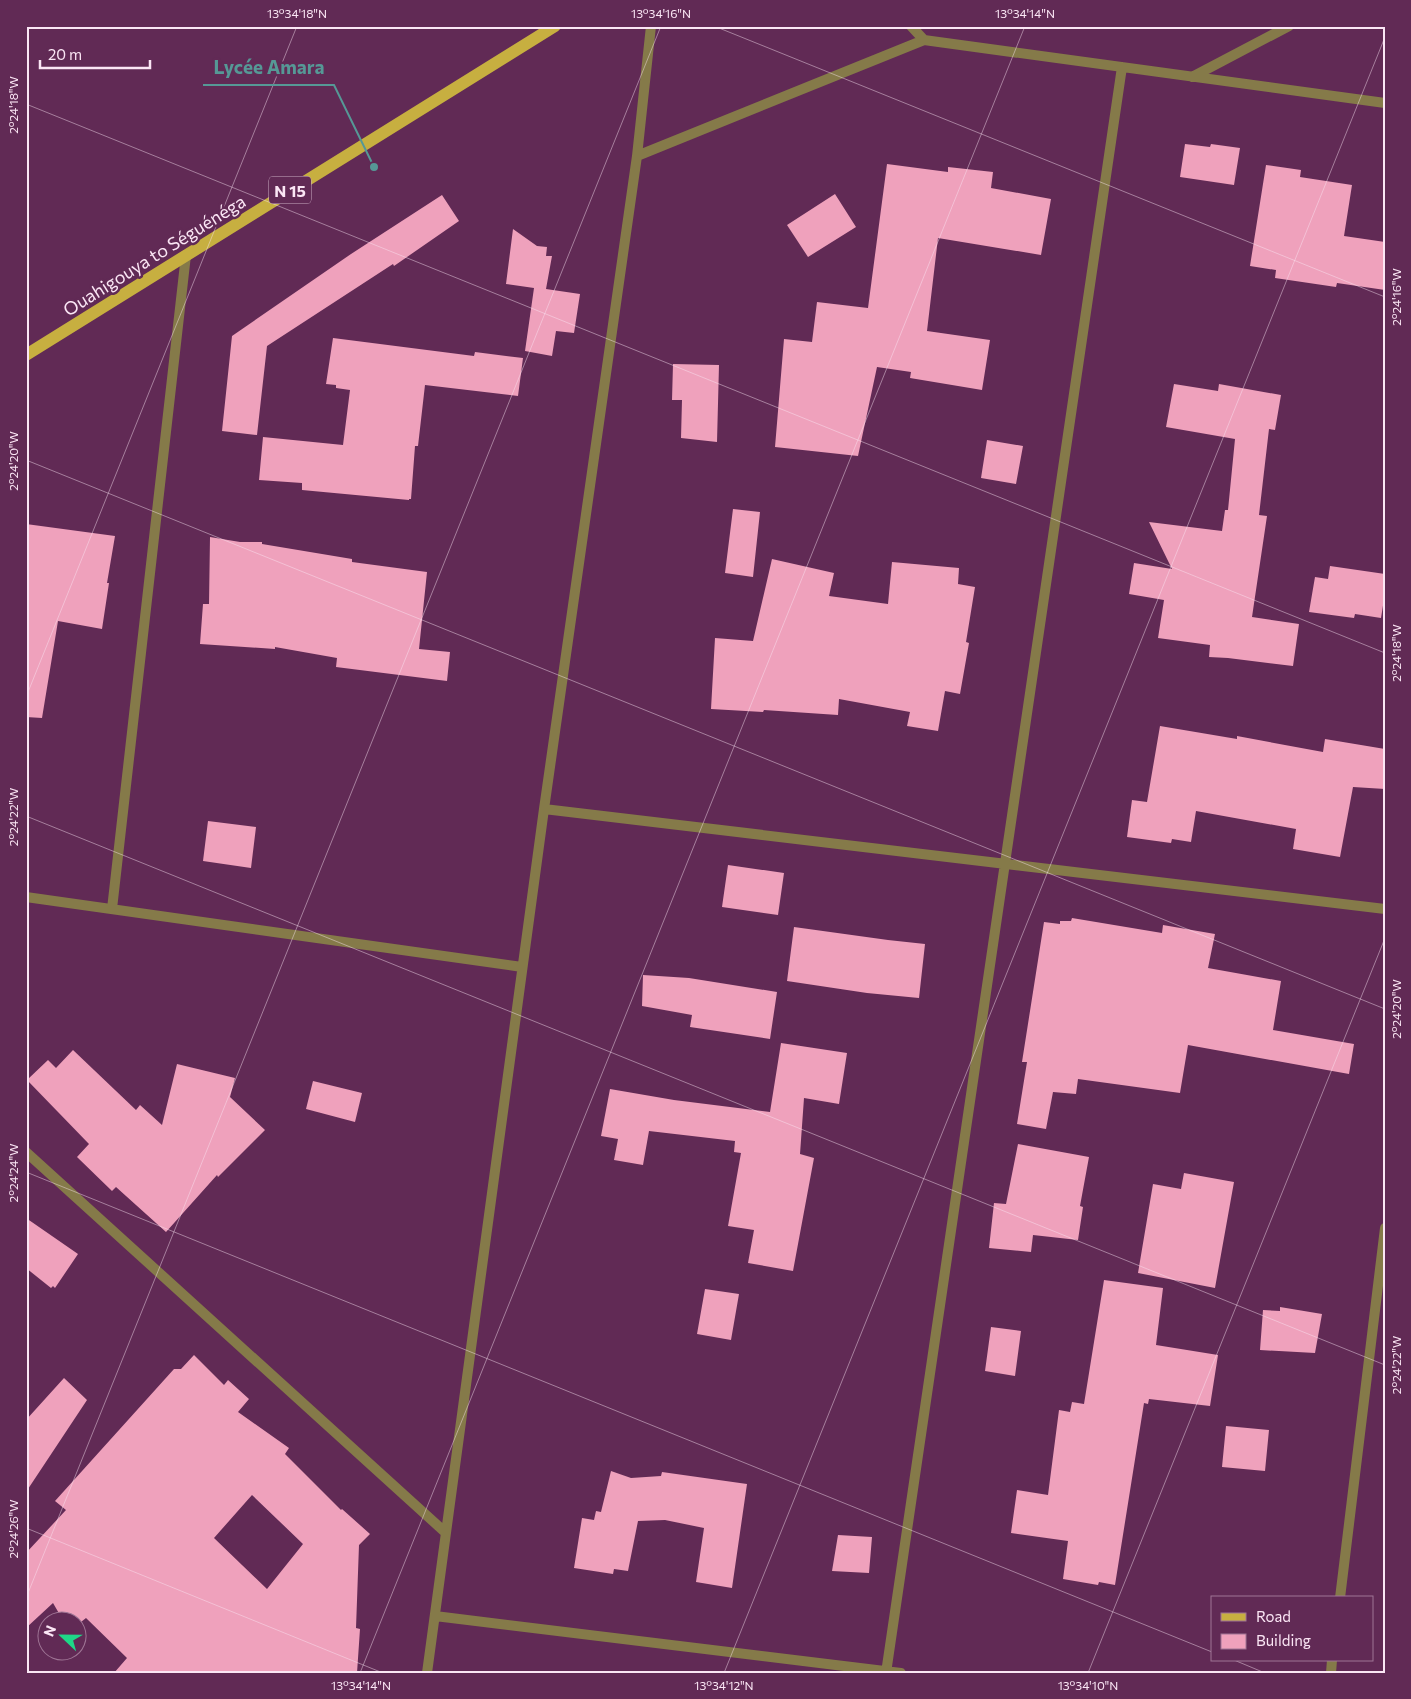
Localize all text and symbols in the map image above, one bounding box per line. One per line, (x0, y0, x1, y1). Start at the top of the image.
text: 13°34'18"N (267, 6, 327, 20)
text: 13°34'16"N (631, 6, 691, 20)
text: 13°34'14"N (995, 6, 1055, 20)
scale bar (40, 38, 150, 70)
text: 20 m (48, 45, 82, 63)
callout: Lycée Amara (203, 51, 334, 85)
text: Lycée Amara (213, 55, 325, 78)
text: 2°24'18"W (6, 76, 20, 134)
road number: N 15 (269, 176, 311, 204)
street label: Ouahigouya to Séguénéga (59, 190, 249, 320)
text: 2°24'16"W (1389, 268, 1403, 326)
text: 2°24'20"W (6, 431, 20, 491)
text: 2°24'18"W (1389, 624, 1403, 682)
text: 2°24'22"W (6, 788, 20, 846)
text: 2°24'20"W (1389, 979, 1403, 1039)
text: 2°24'24"W (6, 1144, 20, 1202)
text: 2°24'22"W (1389, 1336, 1403, 1394)
text: 2°24'26"W (6, 1499, 20, 1559)
legend (1211, 1596, 1374, 1662)
text: Road (1256, 1607, 1291, 1625)
north arrow (38, 1612, 88, 1662)
text: N (40, 1623, 59, 1639)
text: Building (1256, 1631, 1311, 1649)
text: 13°34'14"N (331, 1678, 391, 1692)
text: 13°34'12"N (694, 1678, 754, 1692)
text: 13°34'10"N (1058, 1678, 1118, 1692)

